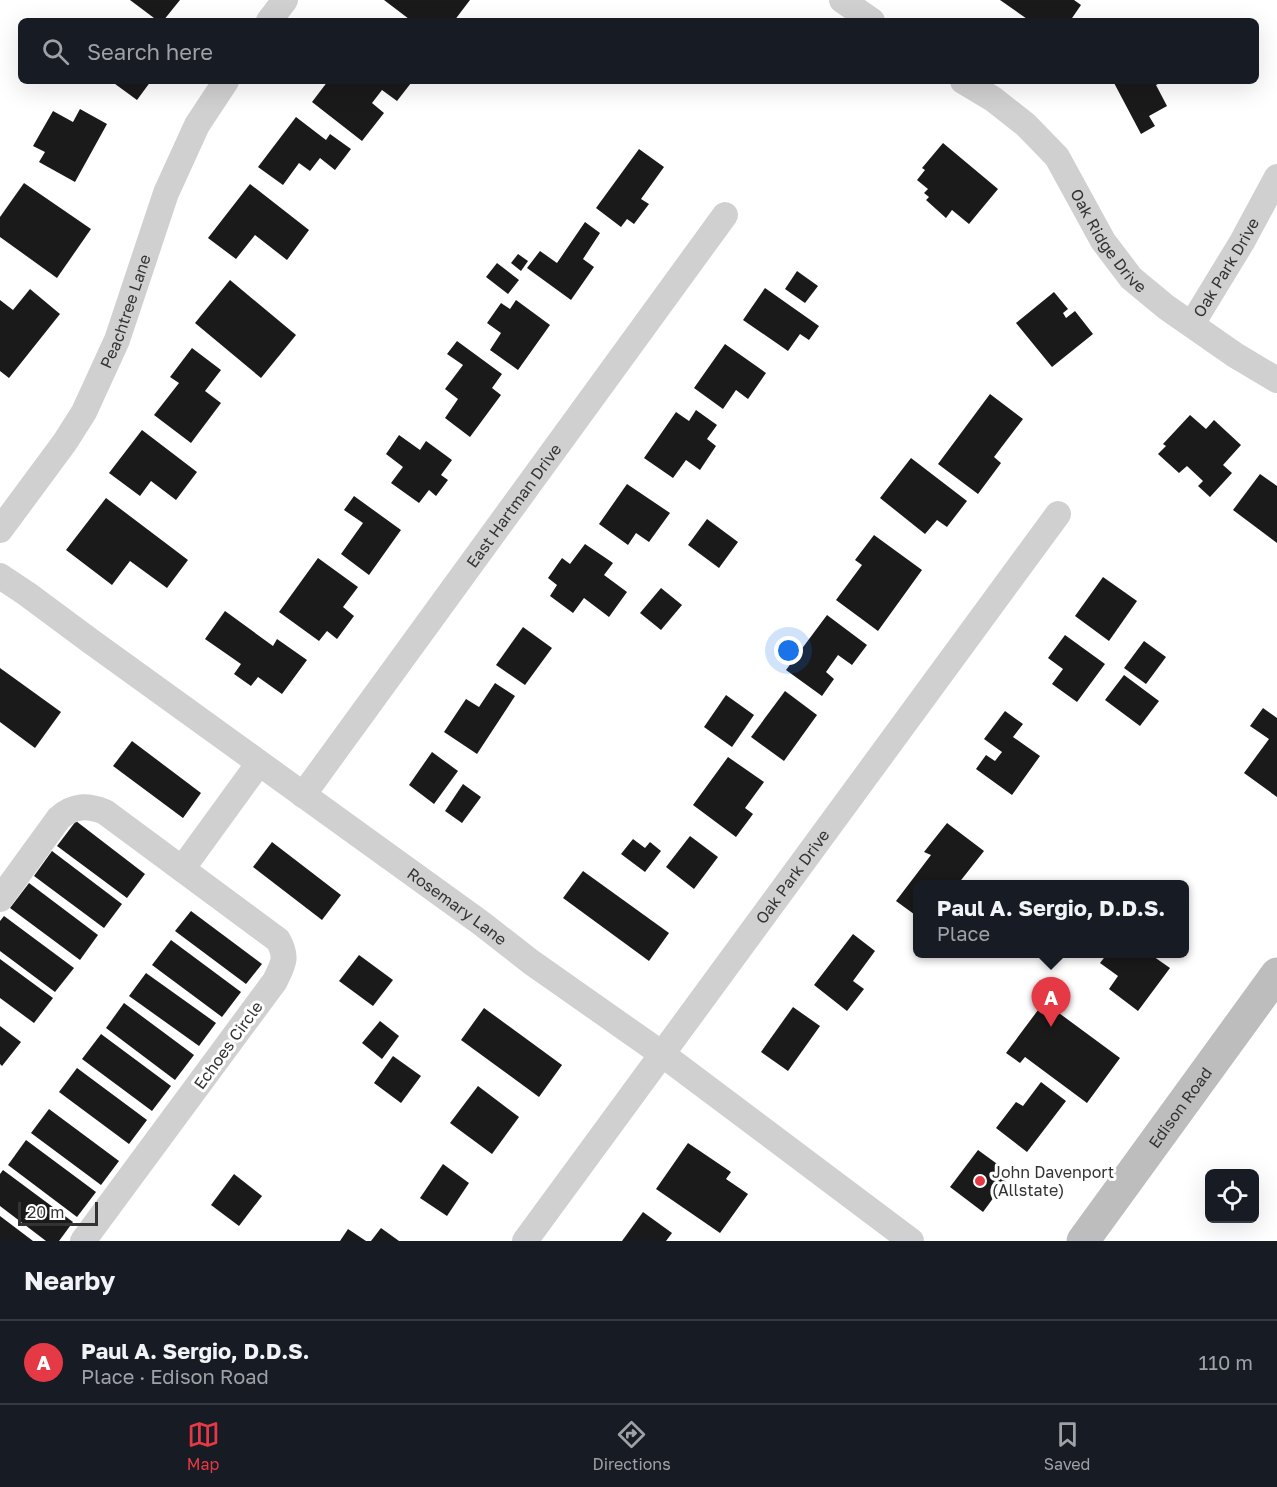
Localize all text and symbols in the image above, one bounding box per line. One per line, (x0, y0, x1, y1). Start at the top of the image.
search box (18, 18, 1259, 84)
icon: search (39, 35, 72, 68)
text: Search here (87, 38, 213, 65)
street label: Oak Ridge Drive (1066, 185, 1151, 297)
street label: Oak Park Drive (1189, 214, 1263, 321)
street label: Peachtree Lane (95, 252, 155, 371)
street label: East Hartman Drive (462, 440, 565, 571)
your location (774, 636, 803, 665)
street label: Oak Park Drive (751, 825, 834, 928)
street label: Rosemary Lane (403, 863, 511, 949)
popup (913, 880, 1189, 958)
text: Paul A. Sergio, D.D.S. (937, 894, 1165, 921)
text: Place (937, 921, 990, 945)
pin: A (1032, 978, 1070, 1027)
street label: Echoes Circle (189, 997, 267, 1093)
street label: Edison Road (1144, 1063, 1216, 1152)
place label: John Davenport (Allstate) (992, 1162, 1114, 1200)
map controls (1205, 1169, 1259, 1223)
button: locate (1205, 1169, 1259, 1223)
marker: John Davenport (Allstate) (973, 1174, 987, 1188)
scale bar (18, 1199, 98, 1226)
text: 20 m (27, 1202, 64, 1222)
text: Nearby (24, 1265, 115, 1296)
text: Paul A. Sergio, D.D.S. (81, 1337, 310, 1364)
text: A (36, 1350, 51, 1374)
text: 110 m (1199, 1350, 1253, 1374)
text: Place · Edison Road (81, 1364, 269, 1388)
tab: Map (187, 1418, 220, 1474)
tab: Directions (593, 1418, 671, 1474)
tab: Saved (1044, 1418, 1090, 1474)

